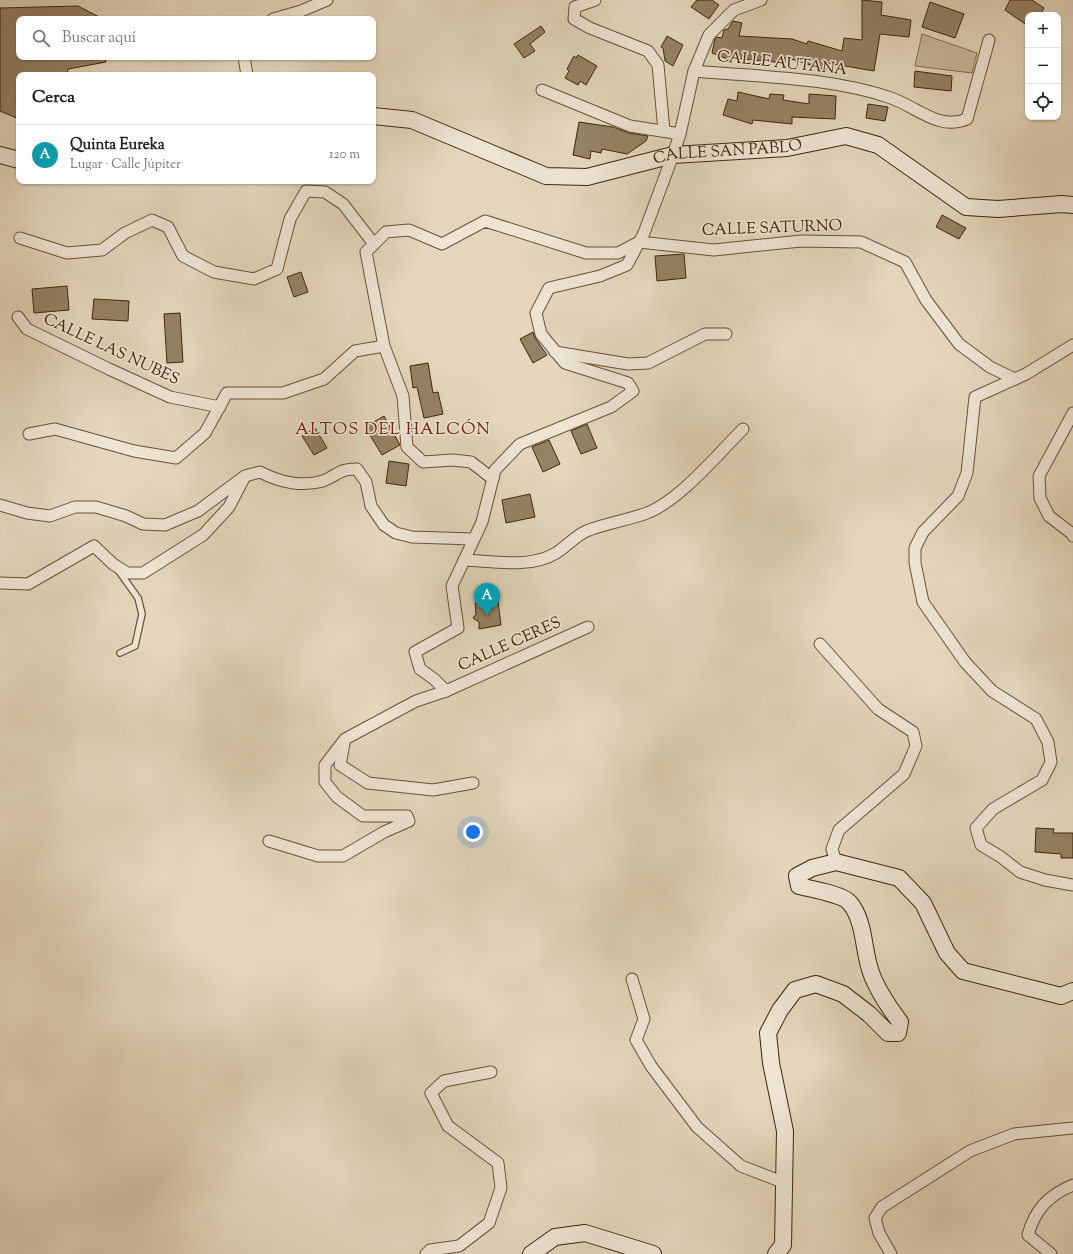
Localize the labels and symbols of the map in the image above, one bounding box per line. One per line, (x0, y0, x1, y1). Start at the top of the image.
street label: CALLE AUTANA (716, 46, 848, 82)
street label: CALLE SAN PABLO (651, 134, 804, 171)
street label: CALLE SATURNO (701, 215, 843, 243)
street label: CALLE LAS NUBES (39, 308, 183, 392)
district label: ALTOS DEL HALCÓN (295, 418, 491, 442)
pin: A (474, 583, 500, 616)
street label: CALLE CERES (455, 612, 565, 678)
your location (463, 822, 483, 842)

